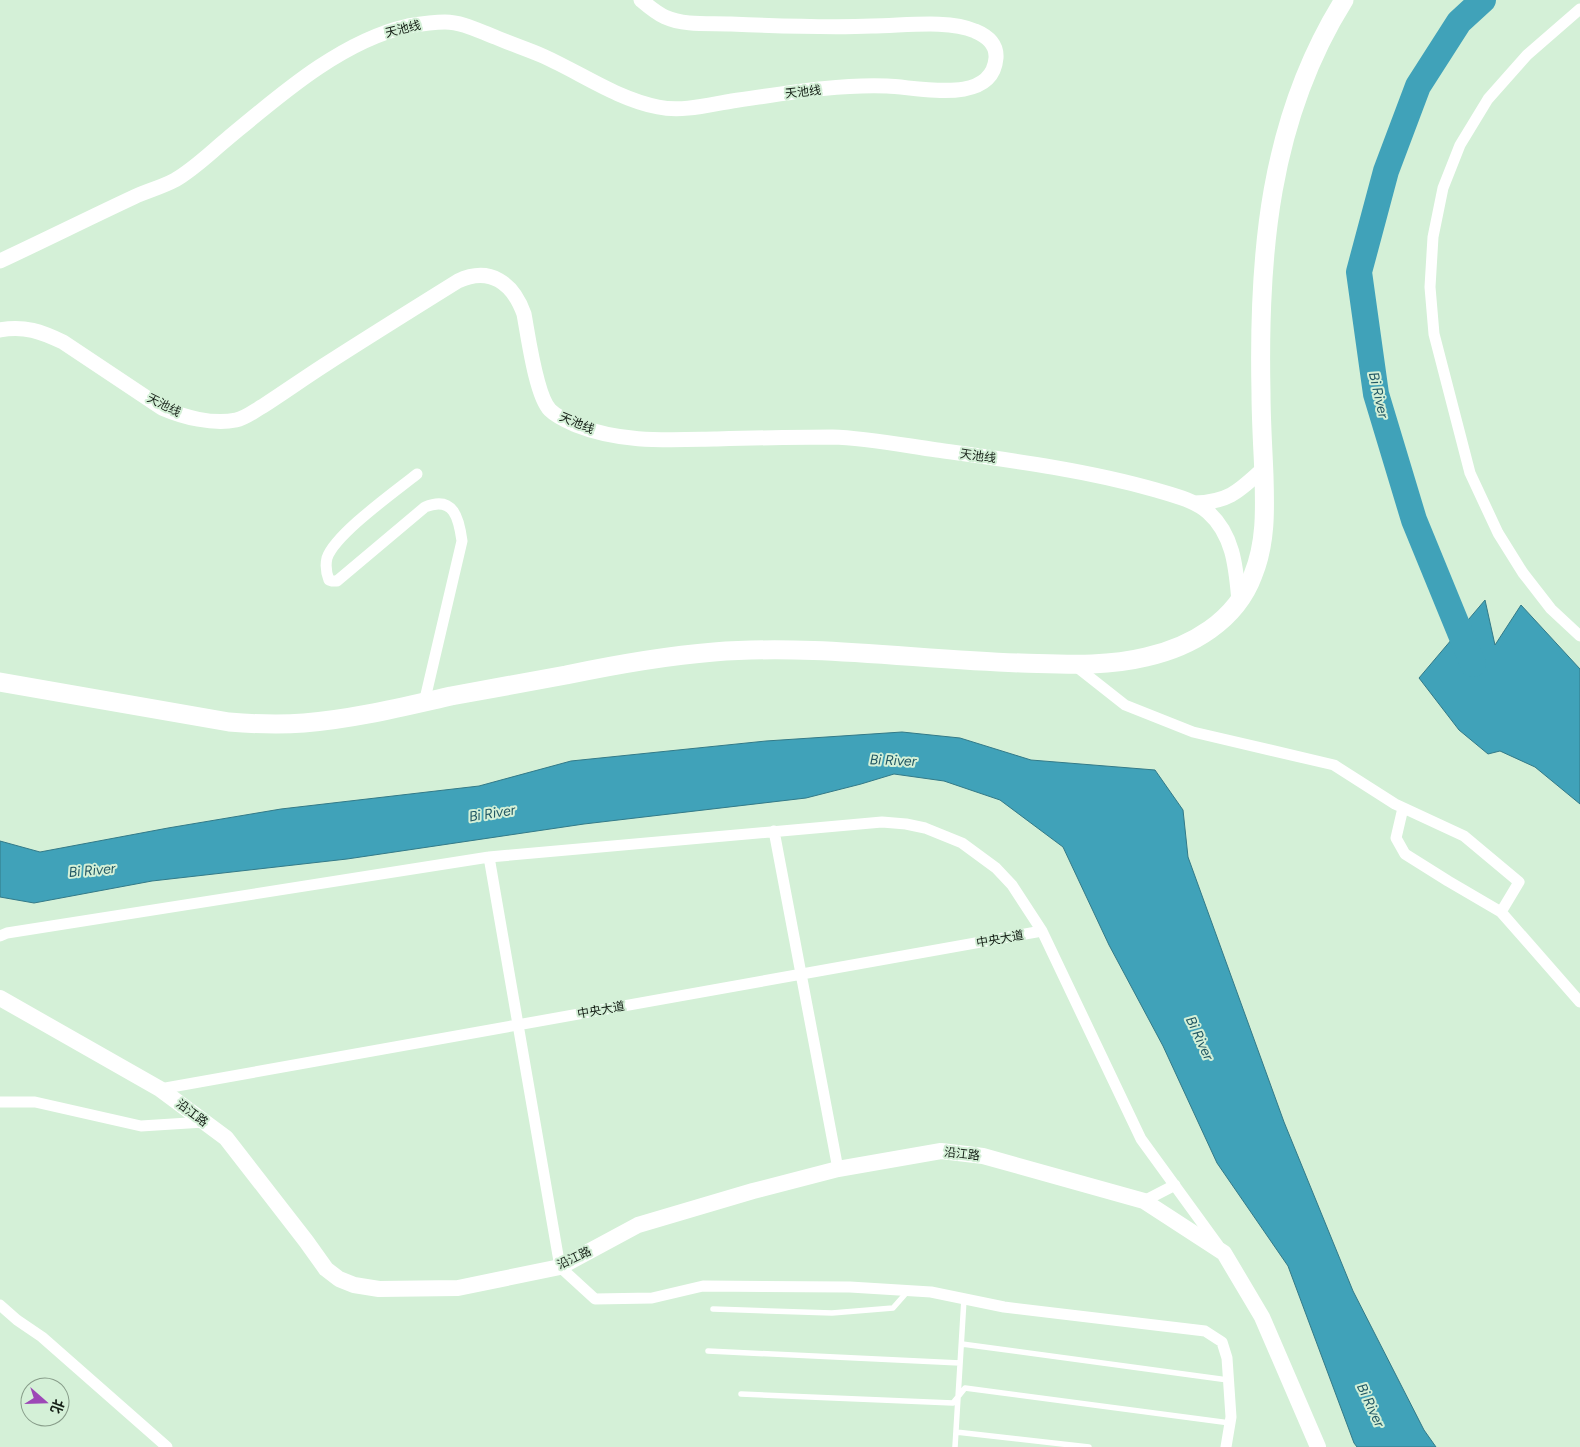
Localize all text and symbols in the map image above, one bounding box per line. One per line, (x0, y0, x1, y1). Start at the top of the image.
street label: 天池线 (384, 18, 422, 40)
street label: 天池线 (784, 83, 822, 101)
water label: Bi River (1365, 370, 1392, 421)
street label: 天池线 (145, 391, 183, 419)
street label: 天池线 (558, 410, 596, 436)
street label: 天池线 (959, 447, 997, 465)
water label: Bi River (869, 751, 918, 770)
water label: Bi River (468, 801, 518, 826)
water label: Bi River (68, 860, 117, 881)
street label: 中央大道 (975, 928, 1025, 950)
street label: 中央大道 (576, 999, 626, 1021)
water label: Bi River (1182, 1013, 1218, 1064)
street label: 沿江路 (173, 1097, 211, 1129)
street label: 沿江路 (943, 1145, 981, 1163)
street label: 沿江路 (555, 1244, 593, 1272)
north arrow (20, 1377, 70, 1427)
water label: Bi River (1353, 1380, 1389, 1431)
text: 北 (46, 1397, 67, 1416)

